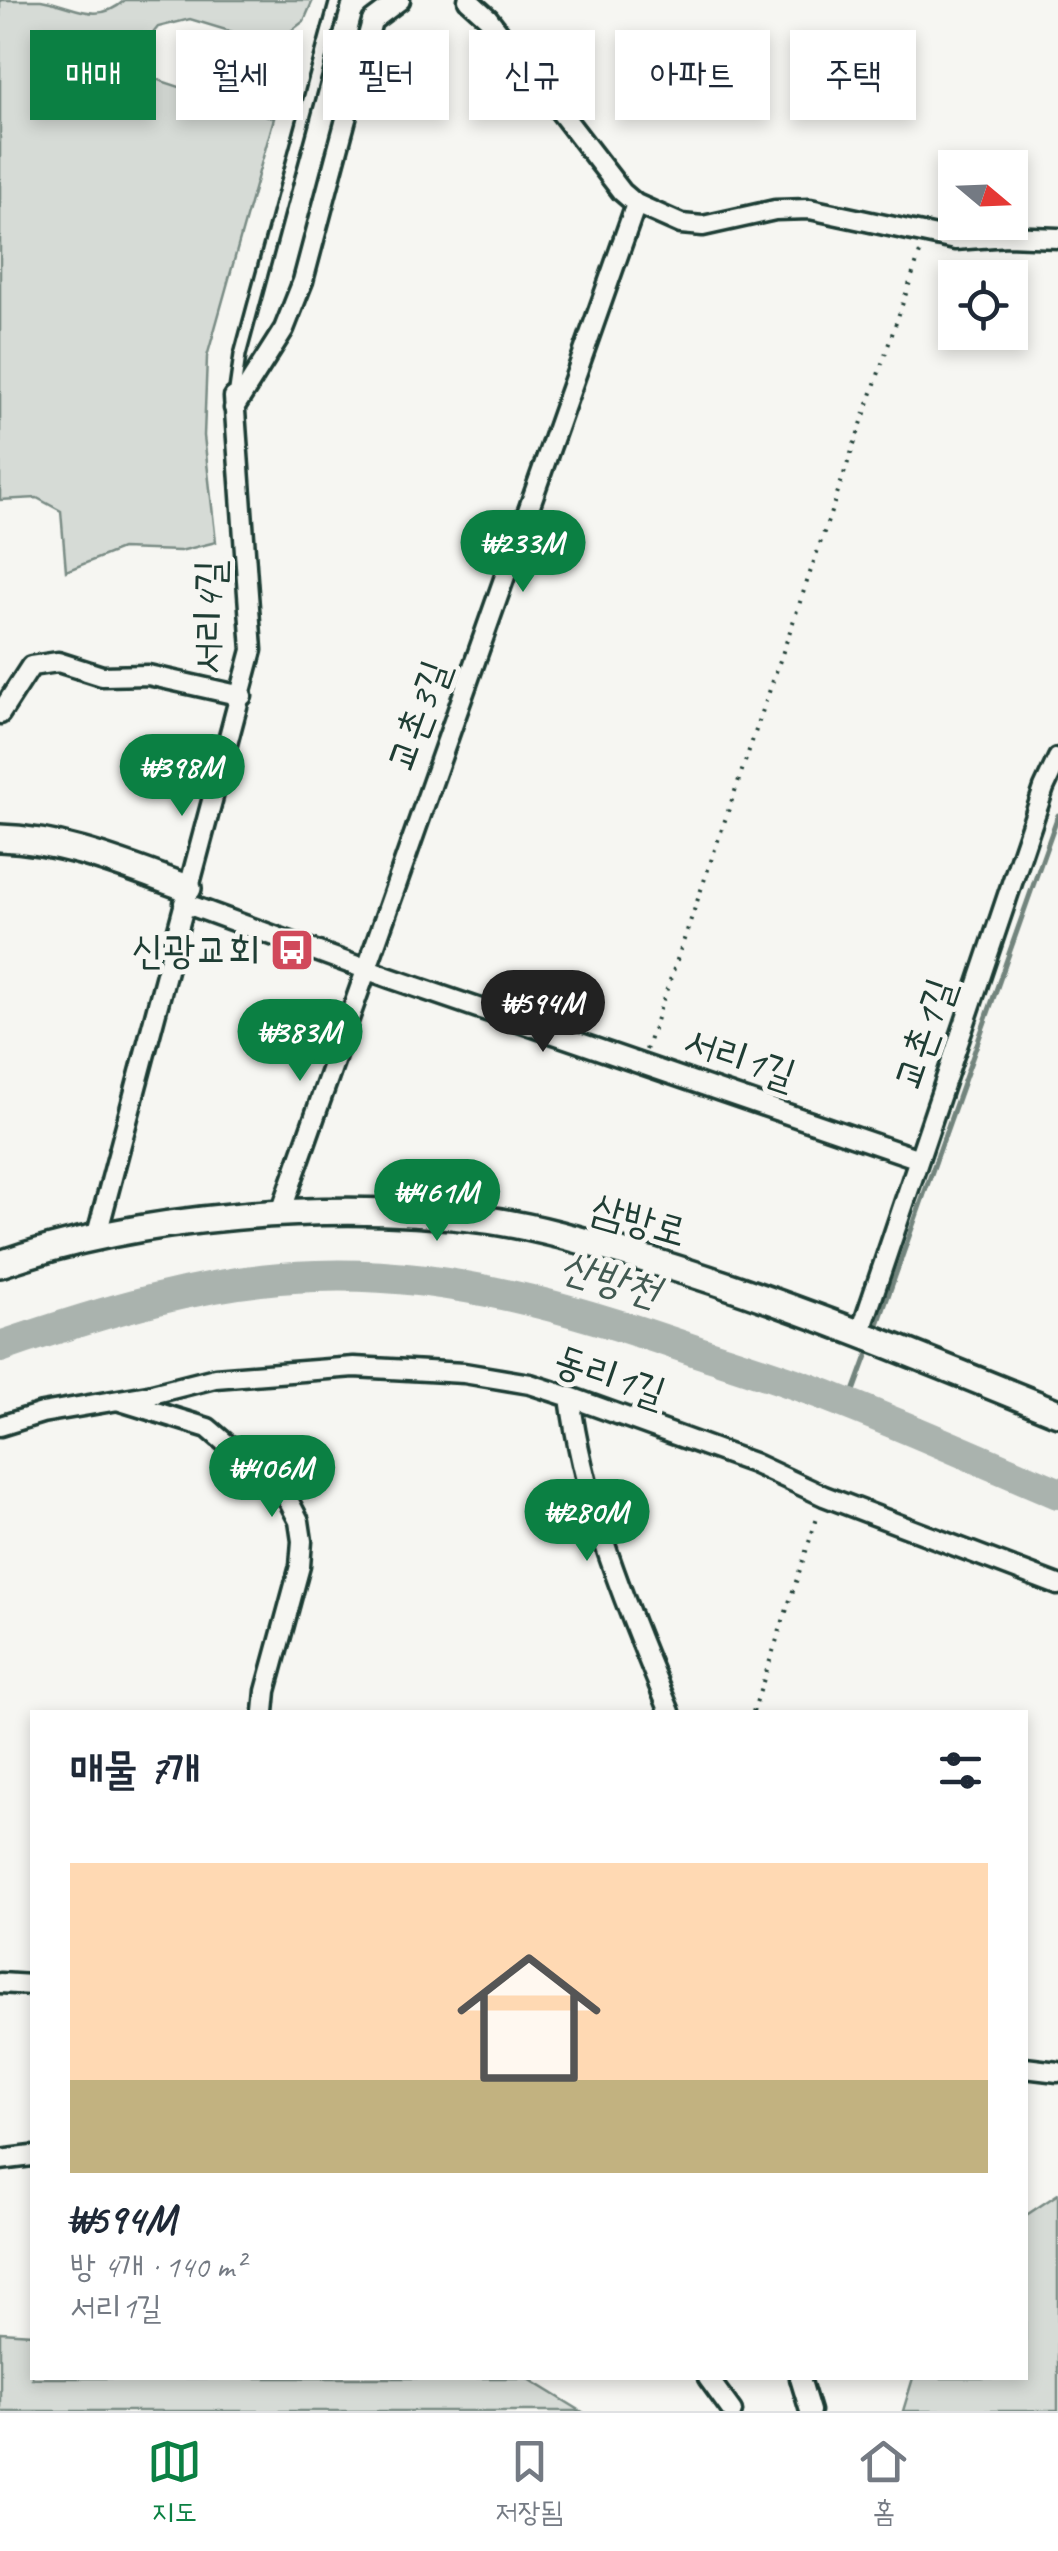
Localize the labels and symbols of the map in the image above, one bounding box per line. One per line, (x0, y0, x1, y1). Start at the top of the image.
north arrow (938, 150, 1028, 240)
pin: ₩233M (453, 510, 593, 595)
street label: 서리4길 (183, 559, 235, 675)
street label: 교촌3길 (375, 654, 461, 778)
pin: ₩398M (112, 734, 252, 819)
place label: 신광교회 (131, 925, 260, 975)
bus stop icon: 신광교회 (269, 927, 315, 973)
pin: ₩594M (473, 970, 613, 1055)
street label: 교촌1길 (882, 972, 966, 1096)
pin: ₩383M (230, 999, 370, 1084)
street label: 서리1길 (678, 1016, 802, 1100)
pin: ₩461M (367, 1159, 507, 1244)
street label: 삼방로 (586, 1183, 692, 1257)
water label: 산방천 (554, 1240, 670, 1320)
street label: 동리1길 (548, 1334, 672, 1418)
pin: ₩406M (202, 1435, 342, 1520)
pin: ₩280M (517, 1479, 657, 1564)

